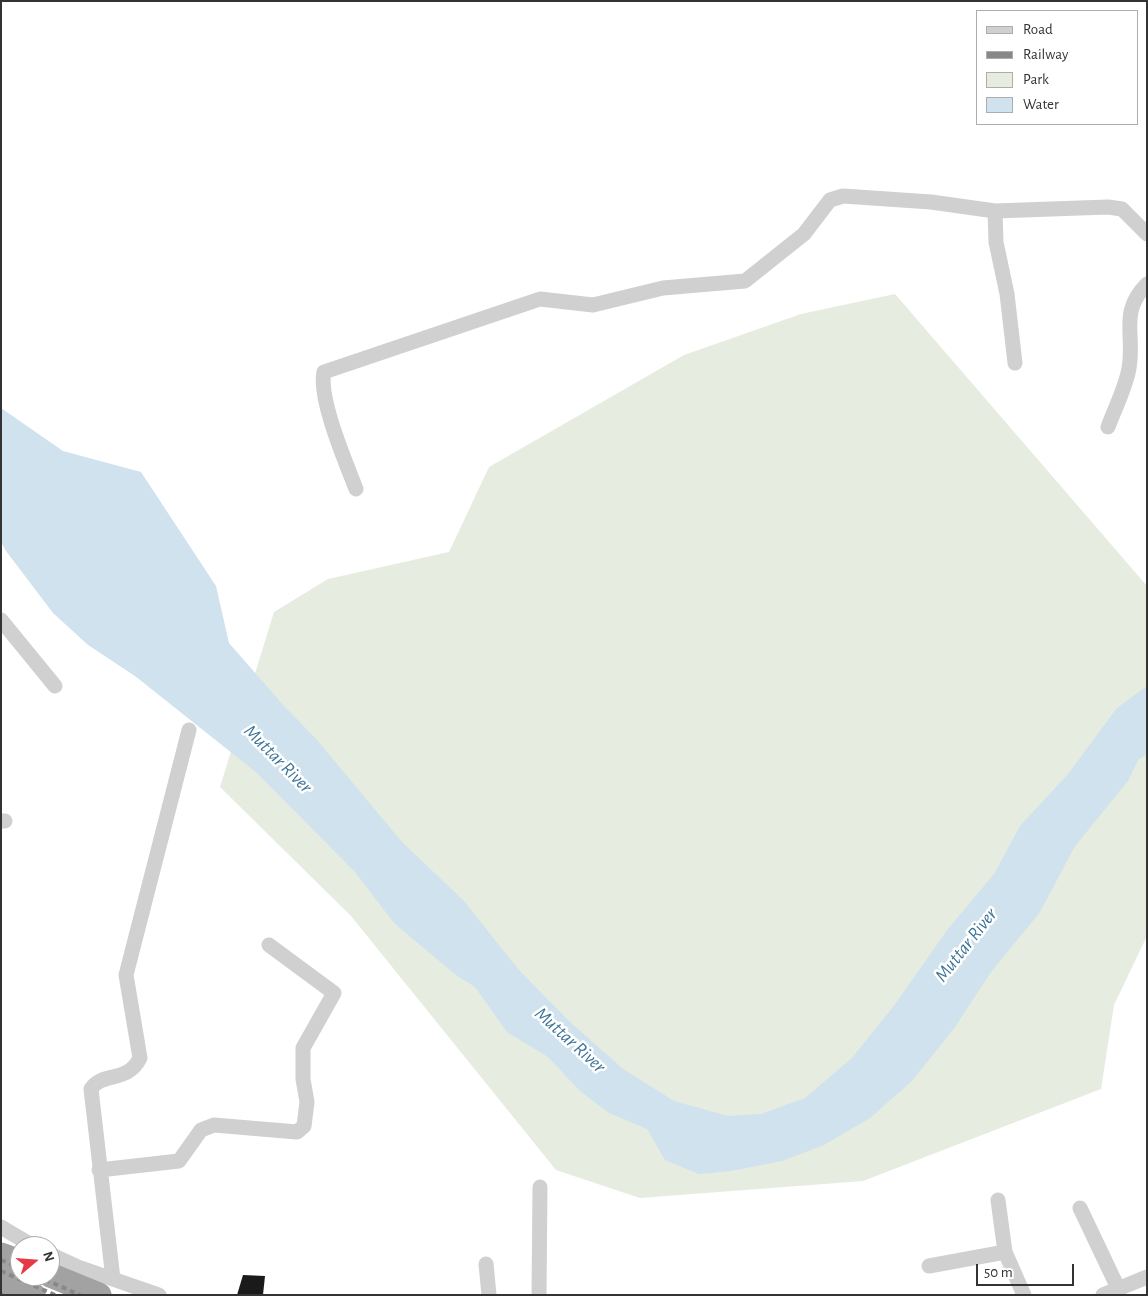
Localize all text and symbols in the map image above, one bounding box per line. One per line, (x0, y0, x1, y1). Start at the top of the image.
legend (976, 10, 1138, 125)
text: Road (1023, 22, 1053, 37)
text: Railway (1023, 47, 1068, 62)
text: Park (1023, 72, 1049, 87)
text: Water (1023, 97, 1059, 112)
water label: Muttar River (239, 720, 317, 798)
water label: Muttar River (930, 904, 1002, 986)
water label: Muttar River (530, 1002, 610, 1078)
north arrow (10, 1236, 60, 1286)
text: N (40, 1250, 56, 1263)
scale bar (978, 1254, 1076, 1286)
text: 50 m (984, 1265, 1013, 1280)

